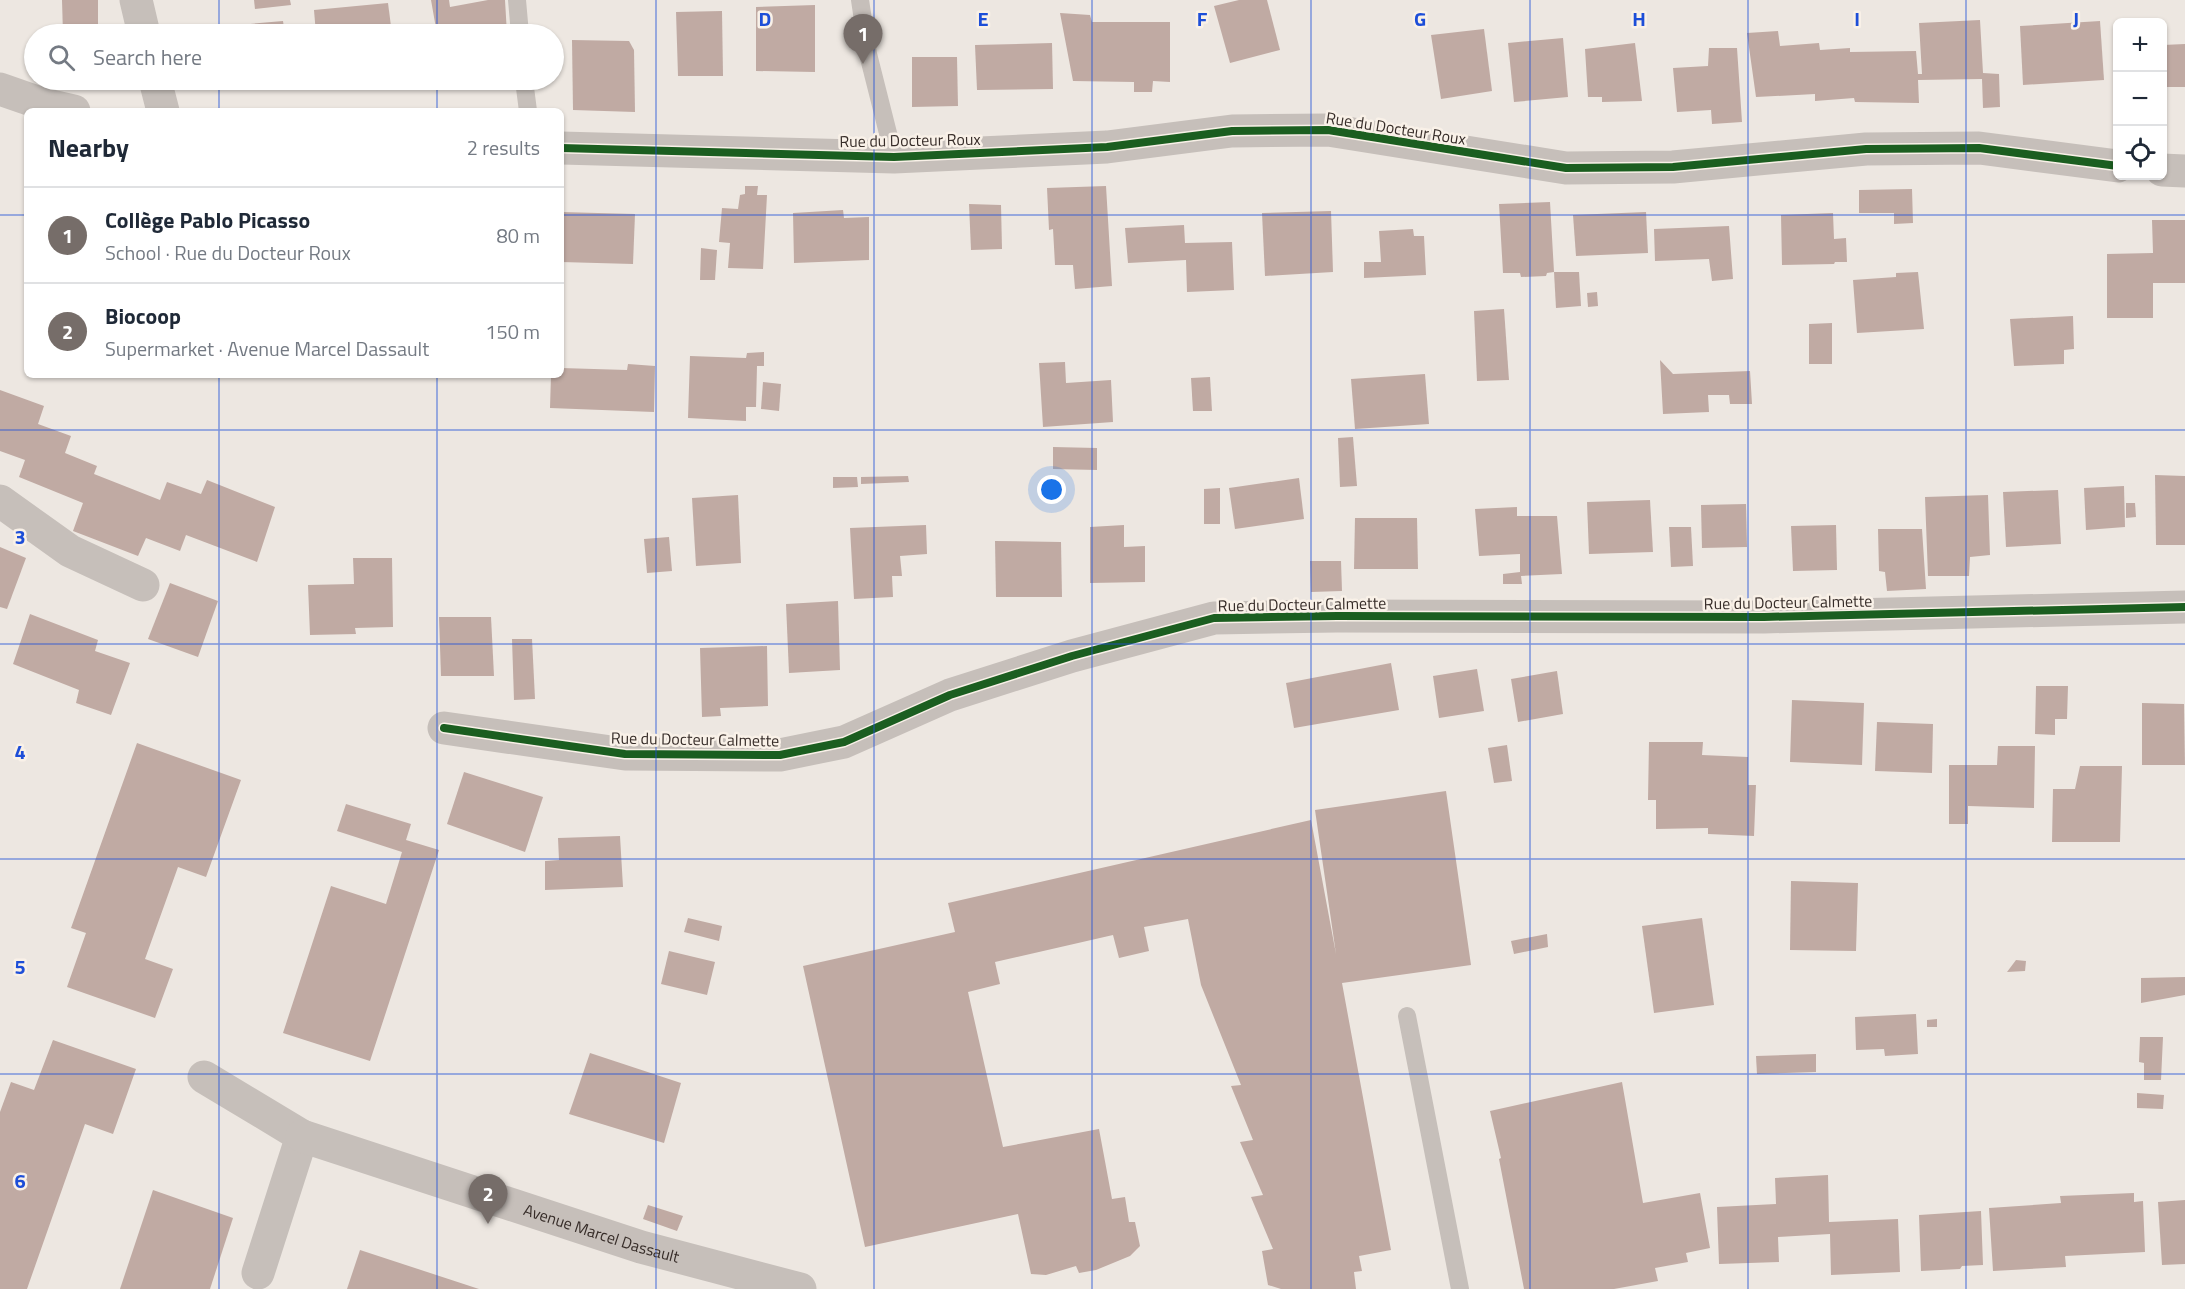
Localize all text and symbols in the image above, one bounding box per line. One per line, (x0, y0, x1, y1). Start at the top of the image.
text: D (759, 3, 771, 34)
text: E (977, 3, 989, 34)
text: F (1197, 3, 1208, 34)
text: G (1414, 3, 1426, 34)
text: H (1632, 3, 1646, 34)
text: I (1854, 3, 1860, 34)
text: J (2073, 3, 2079, 34)
pin: 1 (844, 14, 882, 64)
map controls (2113, 18, 2167, 180)
button: + (2113, 18, 2167, 72)
search box (24, 24, 564, 90)
text: Search here (93, 40, 202, 74)
icon: search (45, 41, 78, 74)
button: − (2113, 72, 2167, 126)
street label: Rue du Docteur Roux (1324, 105, 1468, 151)
button: locate (2113, 126, 2167, 180)
street label: Rue du Docteur Roux (839, 127, 981, 153)
text: Nearby (48, 128, 129, 167)
text: 2 results (467, 132, 540, 163)
text: Collège Pablo Picasso (105, 203, 310, 237)
text: 1 (62, 220, 73, 251)
text: 80 m (496, 220, 540, 251)
text: School · Rue du Docteur Roux (105, 237, 351, 268)
text: Biocoop (105, 299, 181, 333)
text: 2 (62, 316, 73, 347)
text: 150 m (485, 316, 540, 347)
text: Supermarket · Avenue Marcel Dassault (105, 333, 429, 364)
your location (1037, 475, 1066, 504)
text: 3 (14, 521, 26, 552)
street label: Rue du Docteur Calmette (1704, 589, 1872, 615)
street label: Rue du Docteur Calmette (1218, 591, 1386, 617)
street label: Rue du Docteur Calmette (611, 726, 779, 752)
text: 4 (14, 736, 26, 767)
text: 5 (14, 951, 26, 982)
text: 6 (14, 1165, 26, 1196)
pin: 2 (468, 1174, 508, 1224)
street label: Avenue Marcel Dassault (521, 1197, 682, 1269)

